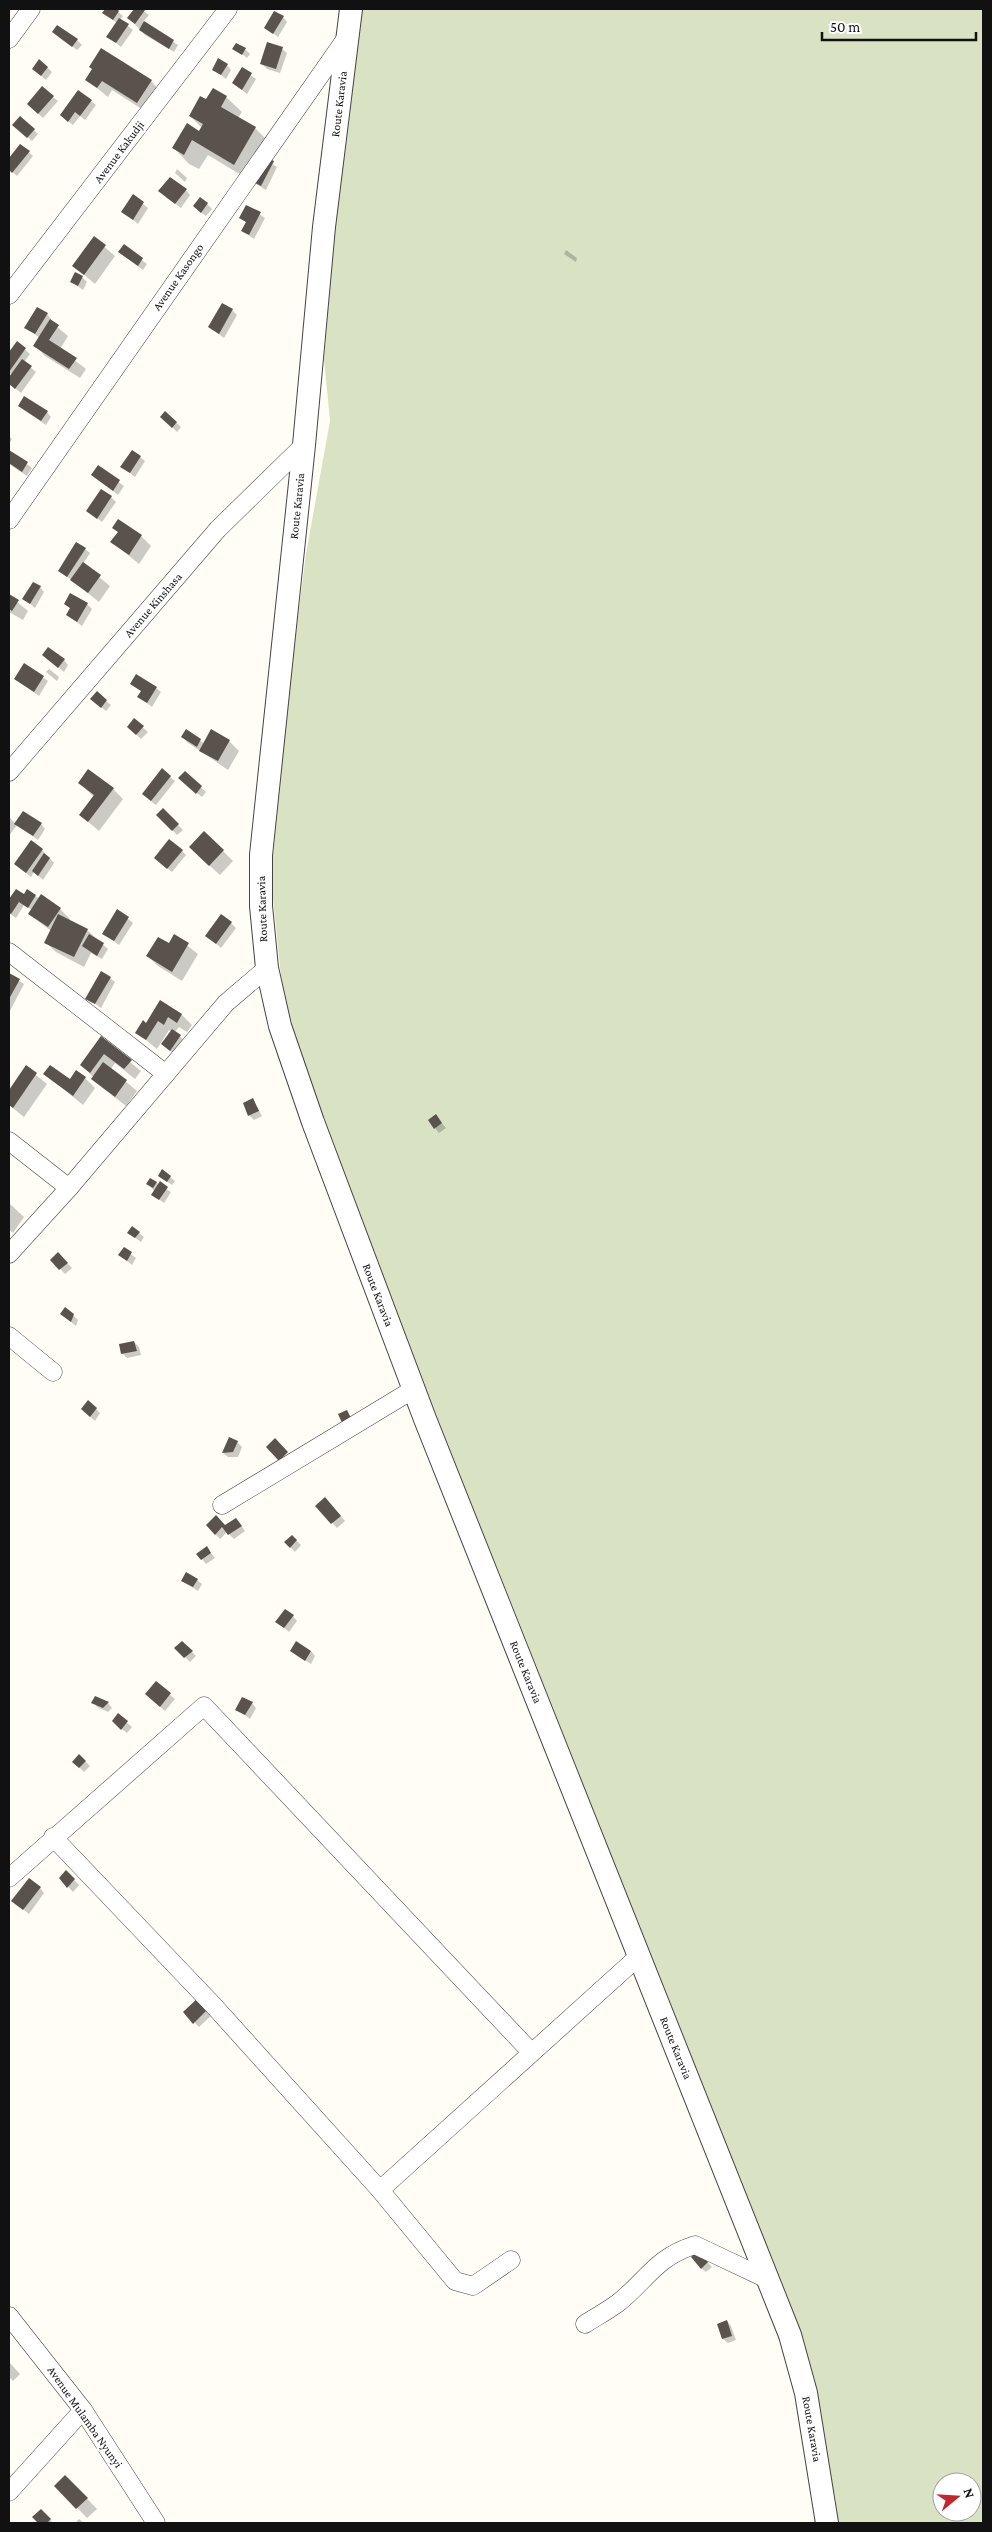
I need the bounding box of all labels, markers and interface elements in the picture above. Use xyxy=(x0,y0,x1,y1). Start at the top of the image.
scale bar xyxy=(822,10,976,42)
text: 50 m xyxy=(830,19,860,35)
street label: Route Karavia xyxy=(328,70,350,138)
street label: Avenue Kakudji xyxy=(91,118,147,186)
street label: Avenue Kasongo xyxy=(150,241,206,313)
street label: Route Karavia xyxy=(287,472,307,540)
street label: Avenue Kinshasa xyxy=(121,569,185,640)
street label: Route Karavia xyxy=(254,875,270,942)
street label: Route Karavia xyxy=(360,1262,397,1329)
street label: Route Karavia xyxy=(507,1639,545,1706)
street label: Route Karavia xyxy=(657,2015,695,2082)
street label: Avenue Mulamba Nyunyi xyxy=(45,2363,125,2471)
street label: Route Karavia xyxy=(799,2395,825,2463)
north arrow xyxy=(932,2472,982,2522)
text: N xyxy=(960,2486,979,2500)

